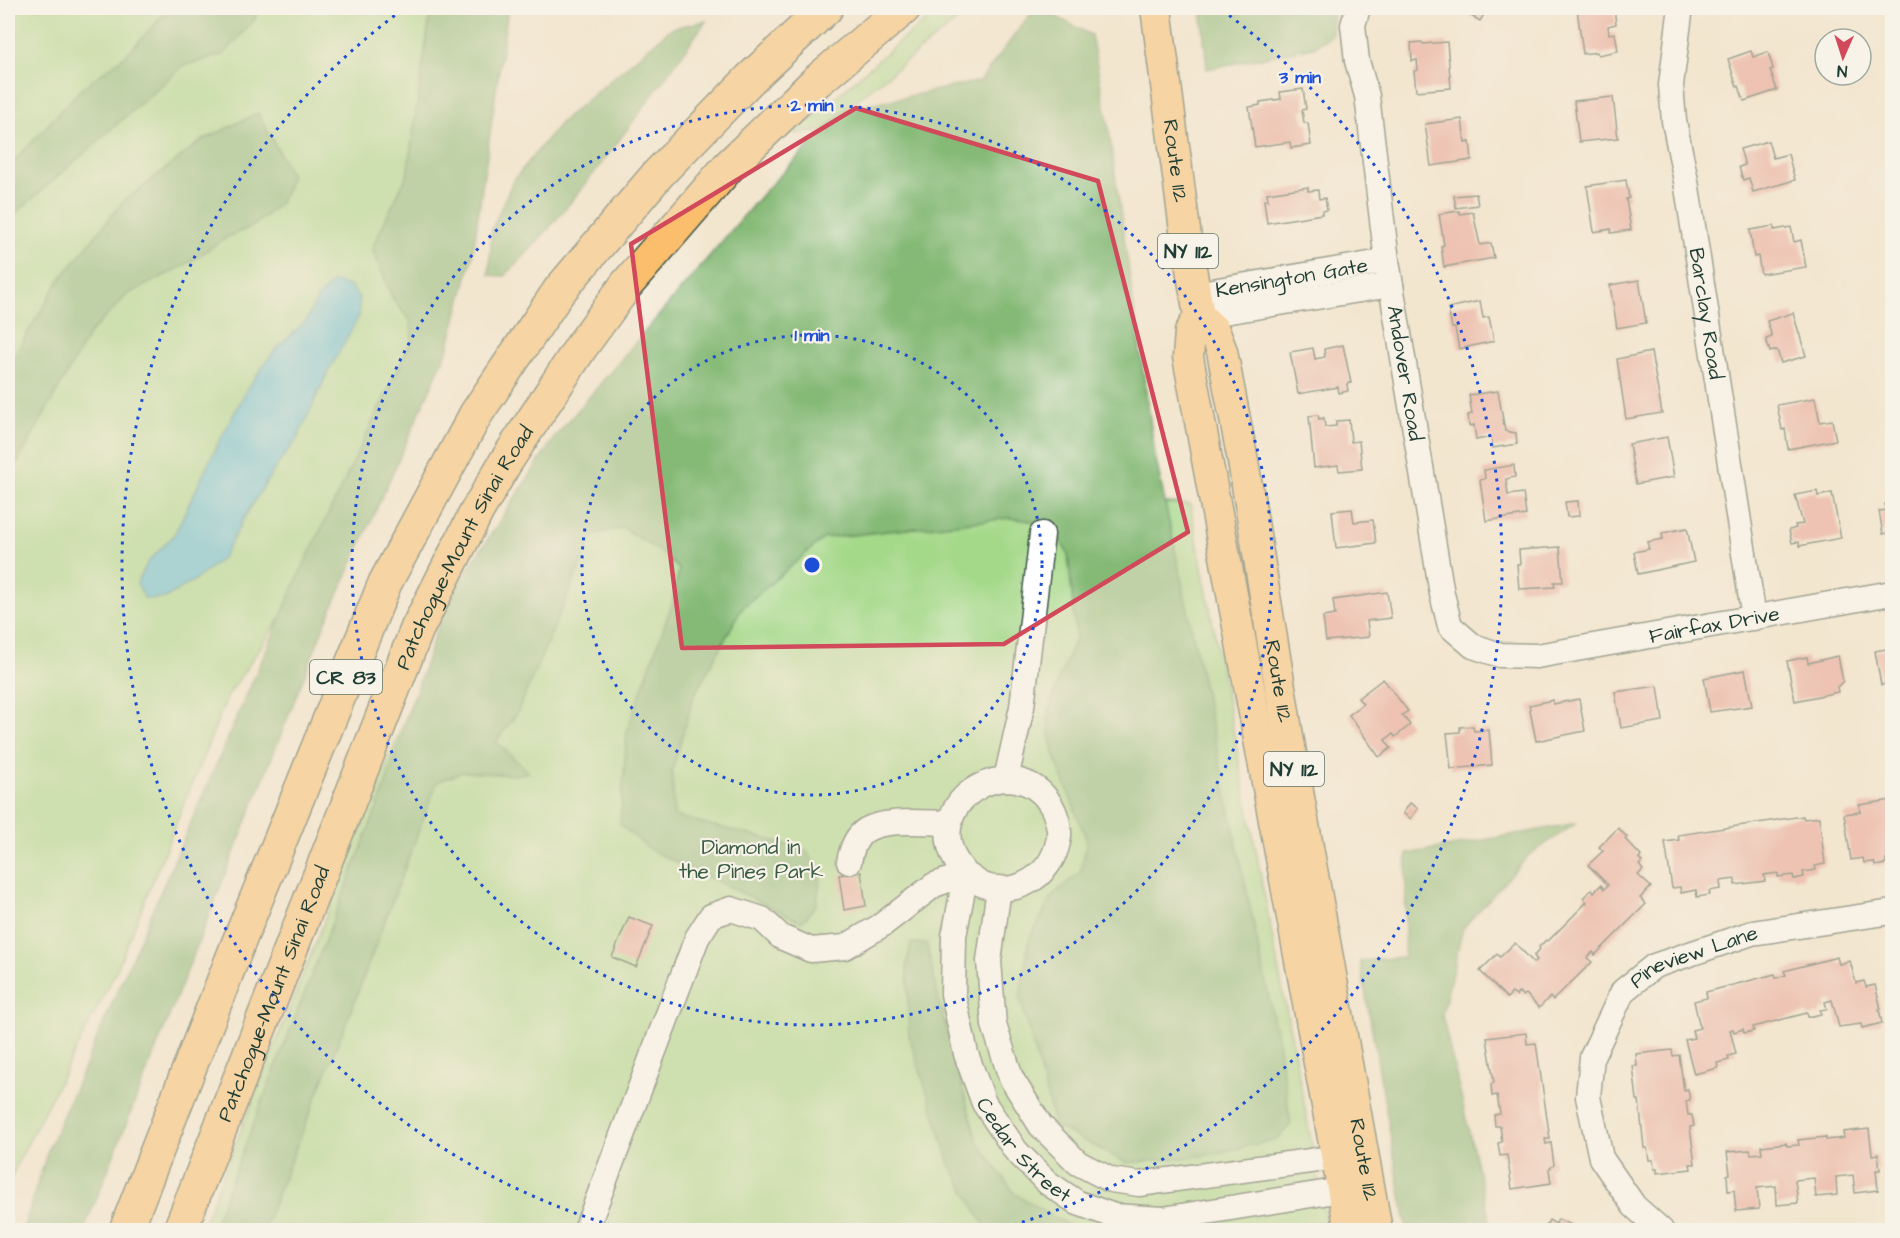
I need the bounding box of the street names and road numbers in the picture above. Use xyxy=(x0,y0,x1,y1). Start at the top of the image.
street label: Route 112 xyxy=(1156,118,1195,204)
road number: NY 112 xyxy=(1158,234,1218,268)
street label: Barclay Road xyxy=(1682,246,1731,382)
street label: Kensington Gate xyxy=(1213,251,1370,305)
street label: Andover Road xyxy=(1380,303,1431,443)
street label: Patchogue-Mount Sinai Road xyxy=(388,420,541,674)
street label: Fairfax Drive xyxy=(1647,599,1782,651)
street label: Route 112 xyxy=(1257,638,1300,725)
road number: CR 83 xyxy=(310,660,382,694)
road number: NY 112 xyxy=(1264,752,1324,786)
street label: Patchogue-Mount Sinai Road xyxy=(210,862,337,1126)
street label: Pineview Lane xyxy=(1623,918,1762,995)
street label: Cedar Street xyxy=(969,1092,1077,1210)
street label: Route 112 xyxy=(1342,1116,1385,1203)

